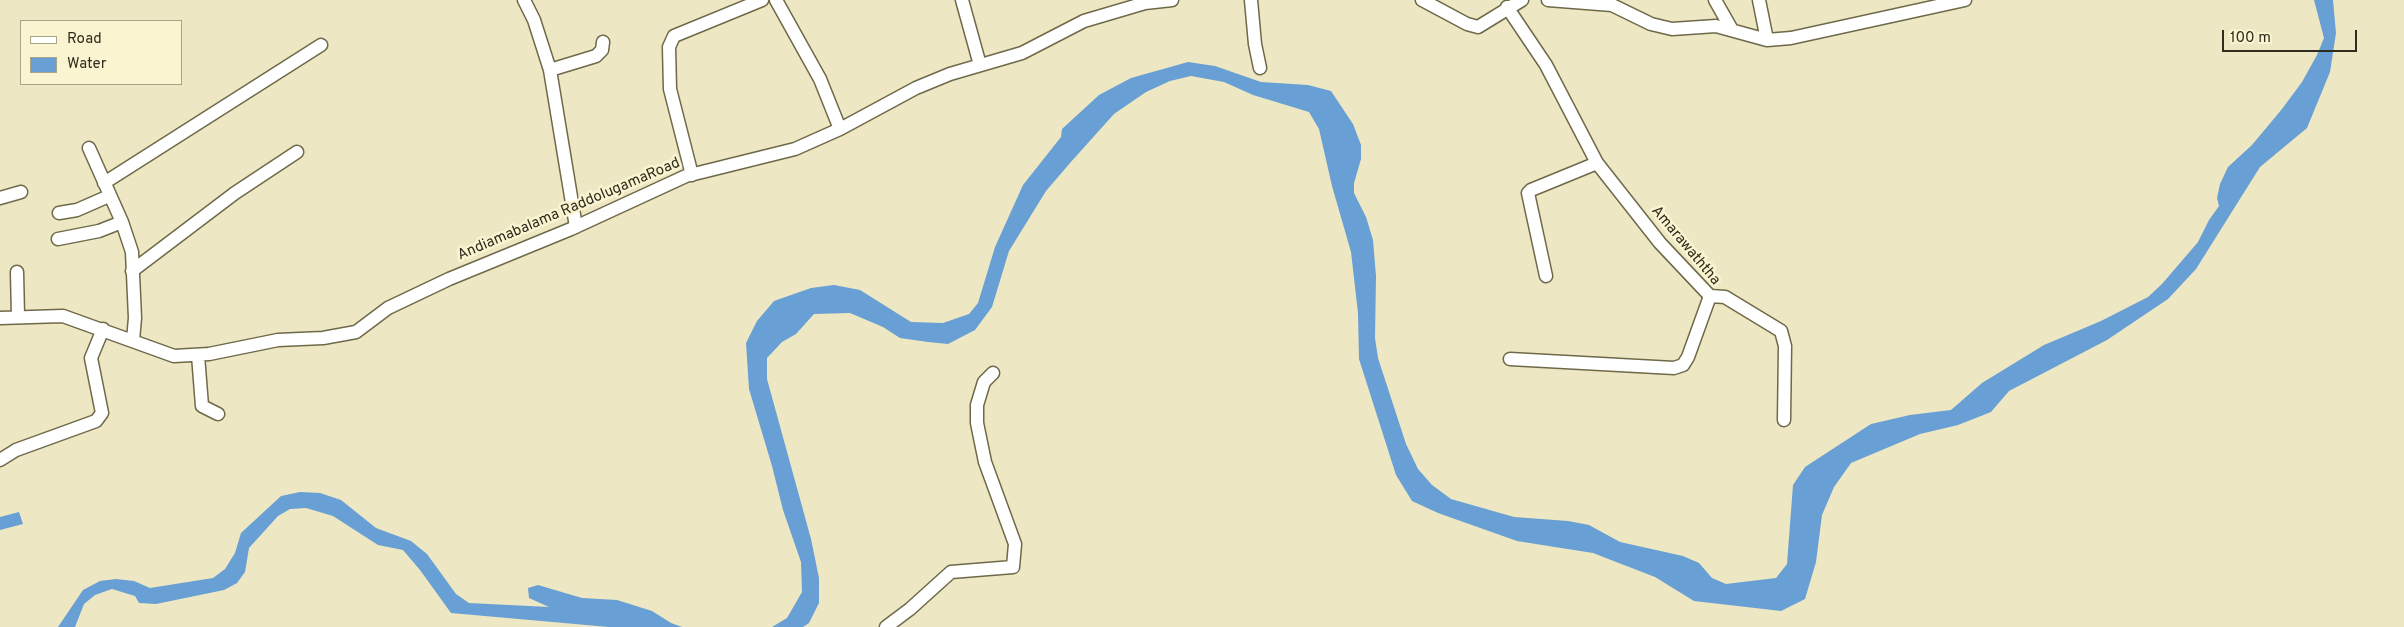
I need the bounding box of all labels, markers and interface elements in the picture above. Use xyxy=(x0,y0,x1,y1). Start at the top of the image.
legend xyxy=(20,20,182,85)
scale bar xyxy=(2224,20,2359,52)
text: 100 m xyxy=(2230,29,2271,48)
text: Road xyxy=(67,30,102,49)
text: Water xyxy=(67,55,106,74)
street label: Andiamabalama RaddolugamaRoad xyxy=(455,155,683,265)
street label: Amarawaththa xyxy=(1647,203,1723,289)

